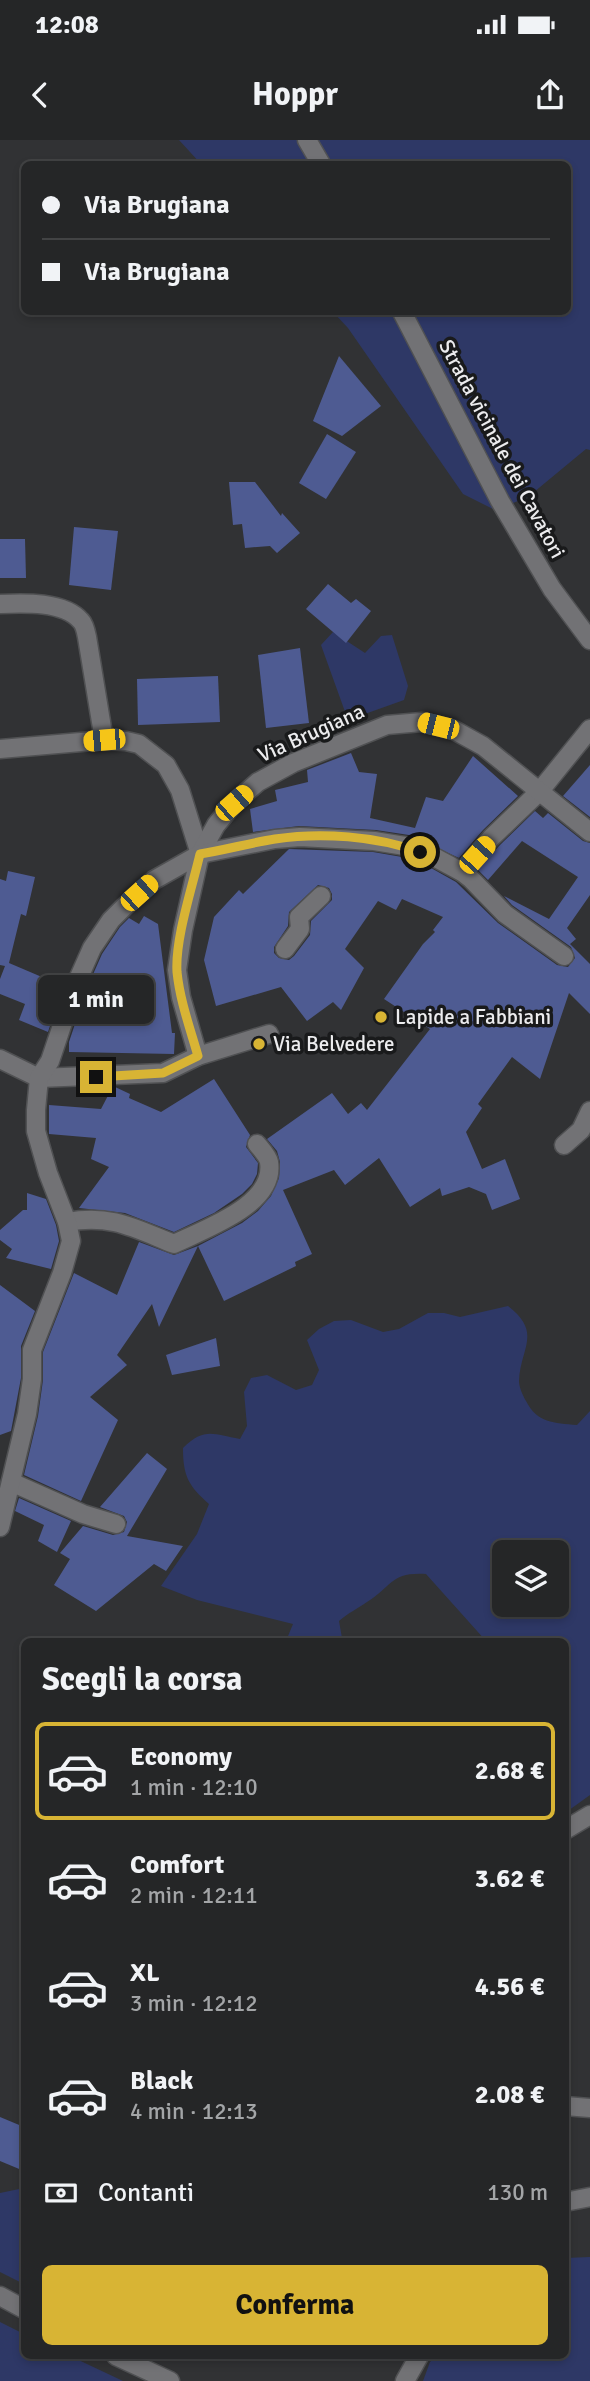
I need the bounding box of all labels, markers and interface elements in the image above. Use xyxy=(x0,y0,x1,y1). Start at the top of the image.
text: 12:08 xyxy=(35,9,99,41)
text: Hoppr xyxy=(252,75,338,114)
icon: back xyxy=(21,76,59,114)
icon: share xyxy=(531,76,569,114)
text: Via Brugiana xyxy=(84,189,230,221)
text: Via Brugiana xyxy=(84,256,230,288)
street label: Strada vicinale dei Cavatori xyxy=(433,335,571,563)
street label: Via Brugiana xyxy=(254,698,368,768)
car xyxy=(416,711,461,741)
car xyxy=(83,728,126,752)
car xyxy=(212,781,257,825)
car xyxy=(456,832,499,878)
route start xyxy=(404,836,436,868)
car xyxy=(117,871,162,915)
callout: 1 min xyxy=(38,976,154,1024)
text: 1 min xyxy=(68,985,124,1014)
place label: Lapide a Fabbiani xyxy=(395,1004,551,1030)
marker: Lapide a Fabbiani xyxy=(373,1009,389,1025)
place label: Via Belvedere xyxy=(273,1031,394,1057)
marker: Via Belvedere xyxy=(251,1036,267,1052)
route end xyxy=(80,1061,112,1093)
map controls xyxy=(492,1540,569,1617)
button: layers xyxy=(492,1540,569,1617)
text: Scegli la corsa xyxy=(42,1660,243,1699)
icon: car xyxy=(46,1740,109,1803)
text: Economy xyxy=(130,1741,232,1773)
text: 2.68 € xyxy=(475,1755,544,1787)
text: 1 min · 12:10 xyxy=(130,1773,258,1802)
icon: car xyxy=(46,1848,109,1911)
text: Comfort xyxy=(130,1849,224,1881)
text: 3.62 € xyxy=(475,1863,544,1895)
text: 2 min · 12:11 xyxy=(130,1881,258,1910)
icon: car xyxy=(46,1956,109,2019)
text: XL xyxy=(130,1957,160,1989)
text: 4.56 € xyxy=(475,1971,544,2003)
text: 3 min · 12:12 xyxy=(130,1989,258,2018)
icon: car xyxy=(46,2064,109,2127)
text: Black xyxy=(130,2065,193,2097)
text: 2.08 € xyxy=(475,2079,544,2111)
text: 4 min · 12:13 xyxy=(130,2097,258,2126)
icon: cash xyxy=(42,2174,80,2212)
text: Contanti xyxy=(98,2177,194,2209)
text: 130 m xyxy=(487,2178,548,2207)
button: Conferma xyxy=(42,2265,548,2345)

